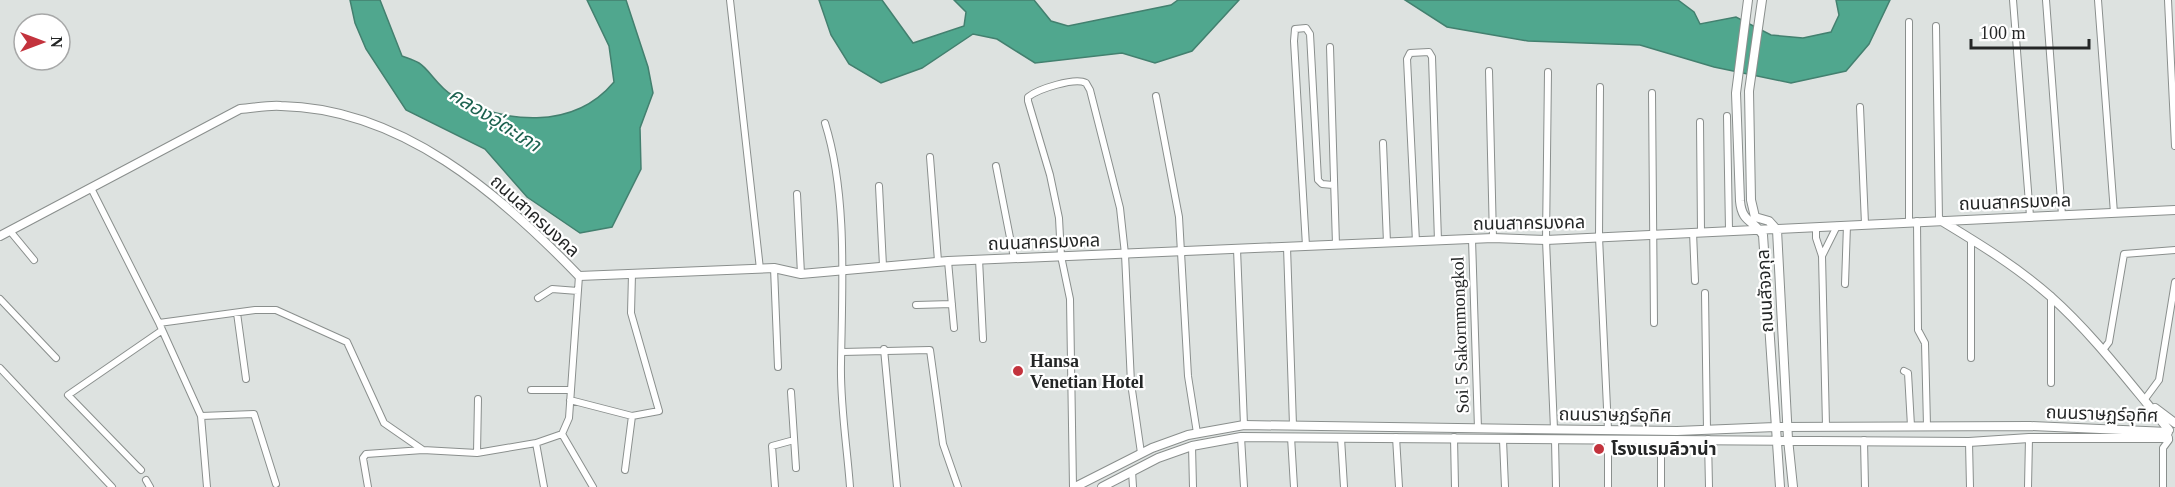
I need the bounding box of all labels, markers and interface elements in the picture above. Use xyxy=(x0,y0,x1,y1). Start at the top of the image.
north arrow xyxy=(12,12,72,72)
scale bar xyxy=(1971,12,2090,50)
text: 100 m xyxy=(1980,23,2026,43)
text: N xyxy=(48,36,65,48)
water label: คลองอุ่ตะเภา xyxy=(444,82,545,158)
street label: ถนนสาครมงคล xyxy=(487,171,583,261)
street label: ถนนสาครมงคล xyxy=(1958,190,2072,214)
street label: ถนนสาครมงคล xyxy=(1473,212,1585,234)
street label: ถนนสาครมงคล xyxy=(987,230,1101,254)
street label: ถนนสัจจกุล xyxy=(1753,249,1778,333)
street label: Soi 5 Sakornmongkol xyxy=(1447,256,1473,414)
place label: Hansa Venetian Hotel xyxy=(1030,351,1144,392)
marker: Hansa Venetian Hotel xyxy=(1011,364,1025,378)
street label: ถนนราษฏร์อุทิศ xyxy=(2045,402,2159,427)
street label: ถนนราษฏร์อุทิศ xyxy=(1558,404,1672,427)
place label: โรงแรมลีวาน่า xyxy=(1611,439,1717,459)
marker: โรงแรมลีวาน่า xyxy=(1592,442,1606,456)

